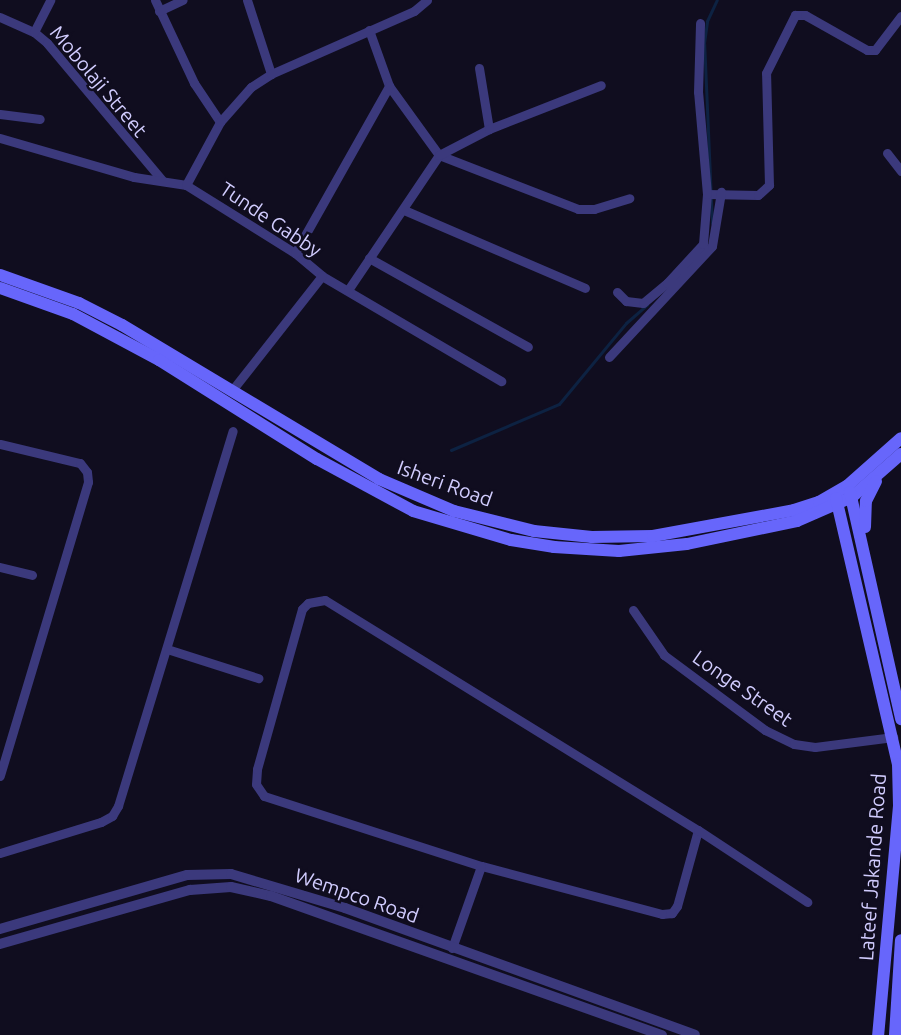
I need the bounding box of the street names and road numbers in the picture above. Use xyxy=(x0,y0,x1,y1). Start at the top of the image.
street label: Mobolaji Street xyxy=(45,20,153,142)
street label: Tunde Gabby xyxy=(216,176,326,262)
street label: Isheri Road xyxy=(394,455,496,511)
street label: Longe Street xyxy=(688,645,798,731)
street label: Lateef Jakande Road xyxy=(853,772,891,962)
street label: Wempco Road xyxy=(292,863,422,927)

